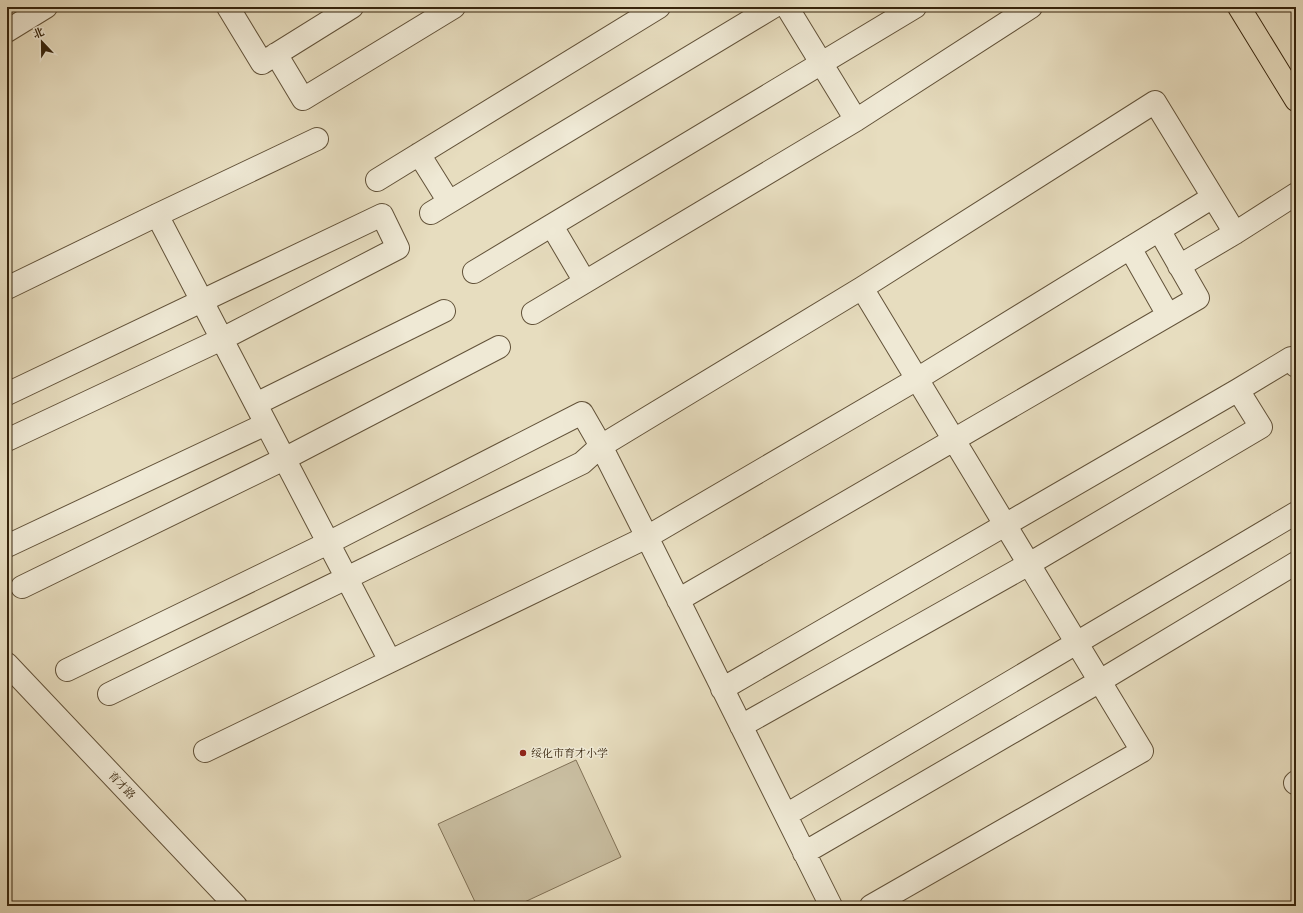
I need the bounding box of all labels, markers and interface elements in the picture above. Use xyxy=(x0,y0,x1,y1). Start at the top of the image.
north arrow xyxy=(22,22,62,62)
text: 北 xyxy=(31,25,47,43)
place label: 绥化市育才小学 xyxy=(531,747,608,762)
marker: 绥化市育才小学 xyxy=(518,748,528,758)
street label: 育才路 xyxy=(104,769,138,803)

